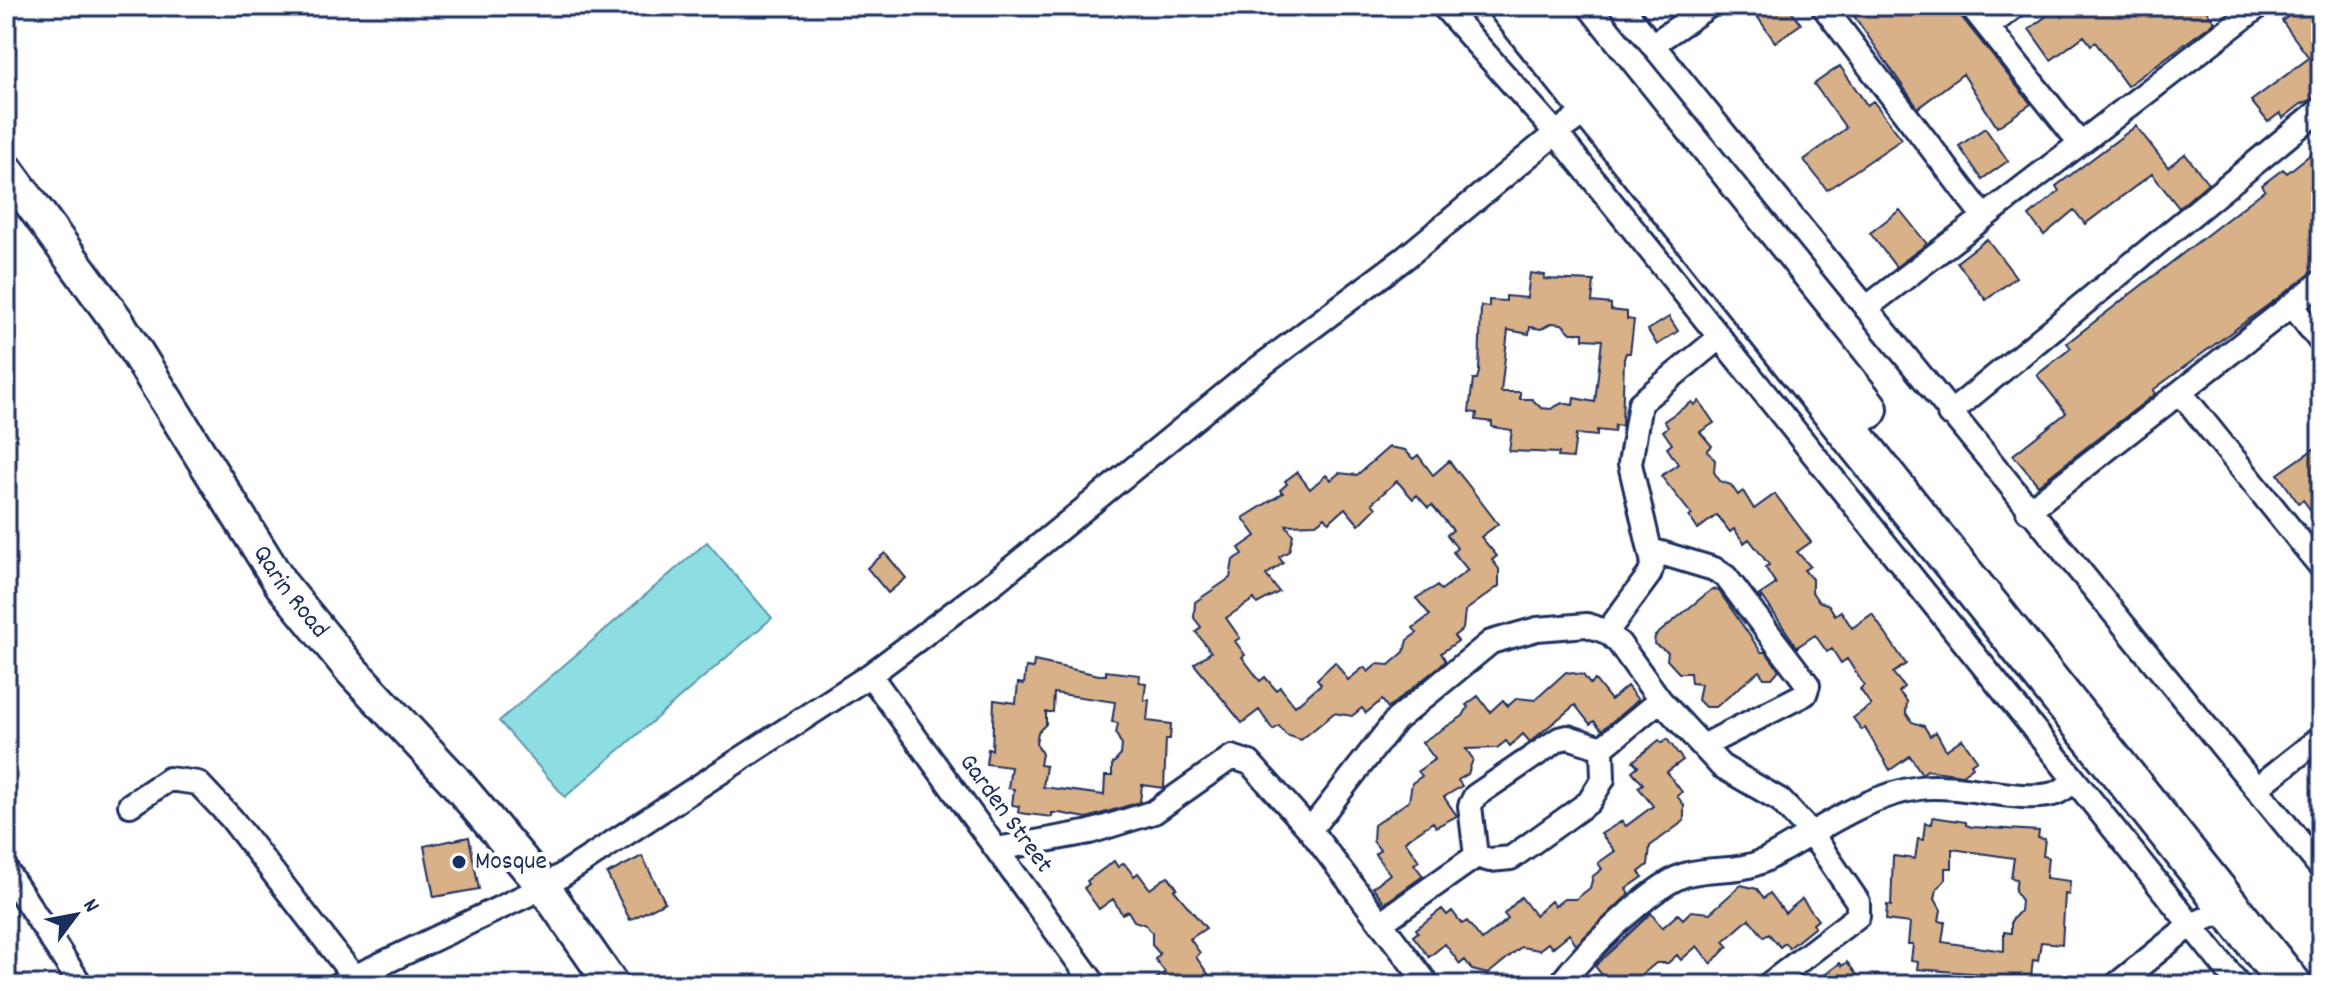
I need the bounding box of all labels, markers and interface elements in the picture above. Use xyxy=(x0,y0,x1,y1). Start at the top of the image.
street label: Qarin Road xyxy=(243,538,337,647)
street label: Garden Street xyxy=(949,747,1061,882)
place label: Mosque xyxy=(475,844,547,881)
marker: Mosque xyxy=(450,853,468,871)
north arrow xyxy=(36,875,116,955)
text: N xyxy=(74,893,106,919)

